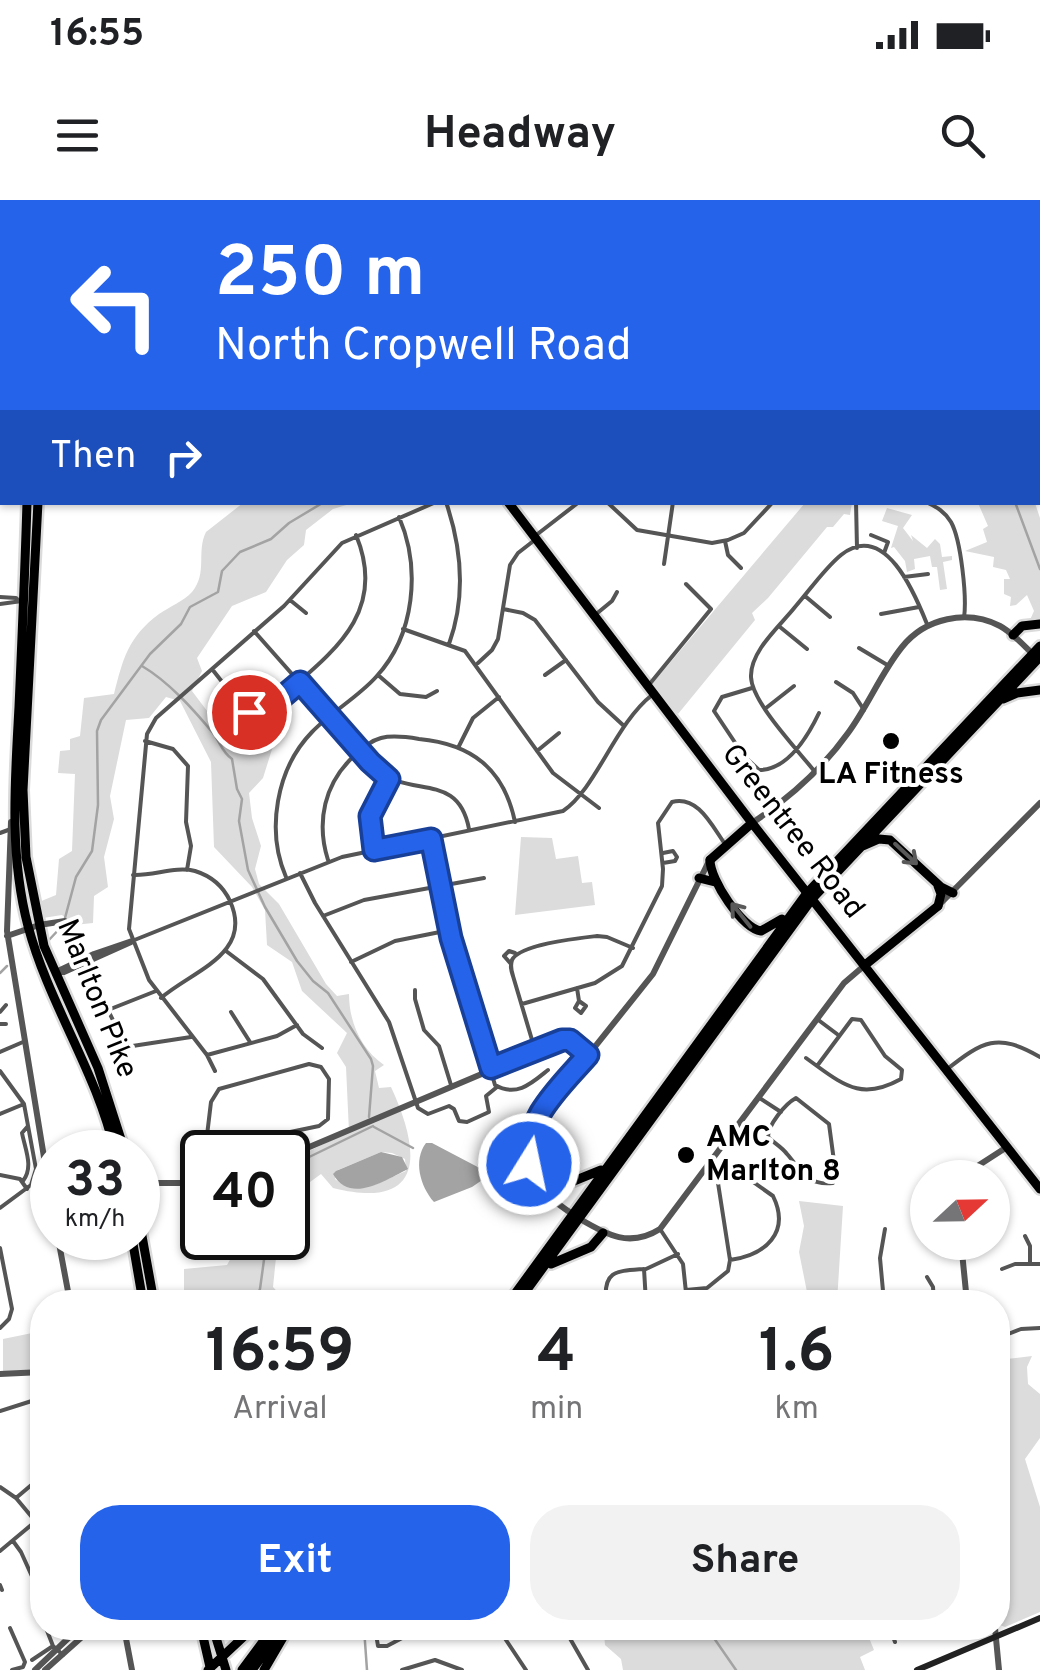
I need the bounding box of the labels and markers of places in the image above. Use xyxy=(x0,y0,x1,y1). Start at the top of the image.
pin xyxy=(207,670,292,755)
marker: LA Fitness xyxy=(880,730,902,752)
place label: LA Fitness xyxy=(818,757,964,794)
place label: AMC Marlton 8 xyxy=(706,1120,841,1191)
marker: AMC Marlton 8 xyxy=(675,1144,697,1166)

